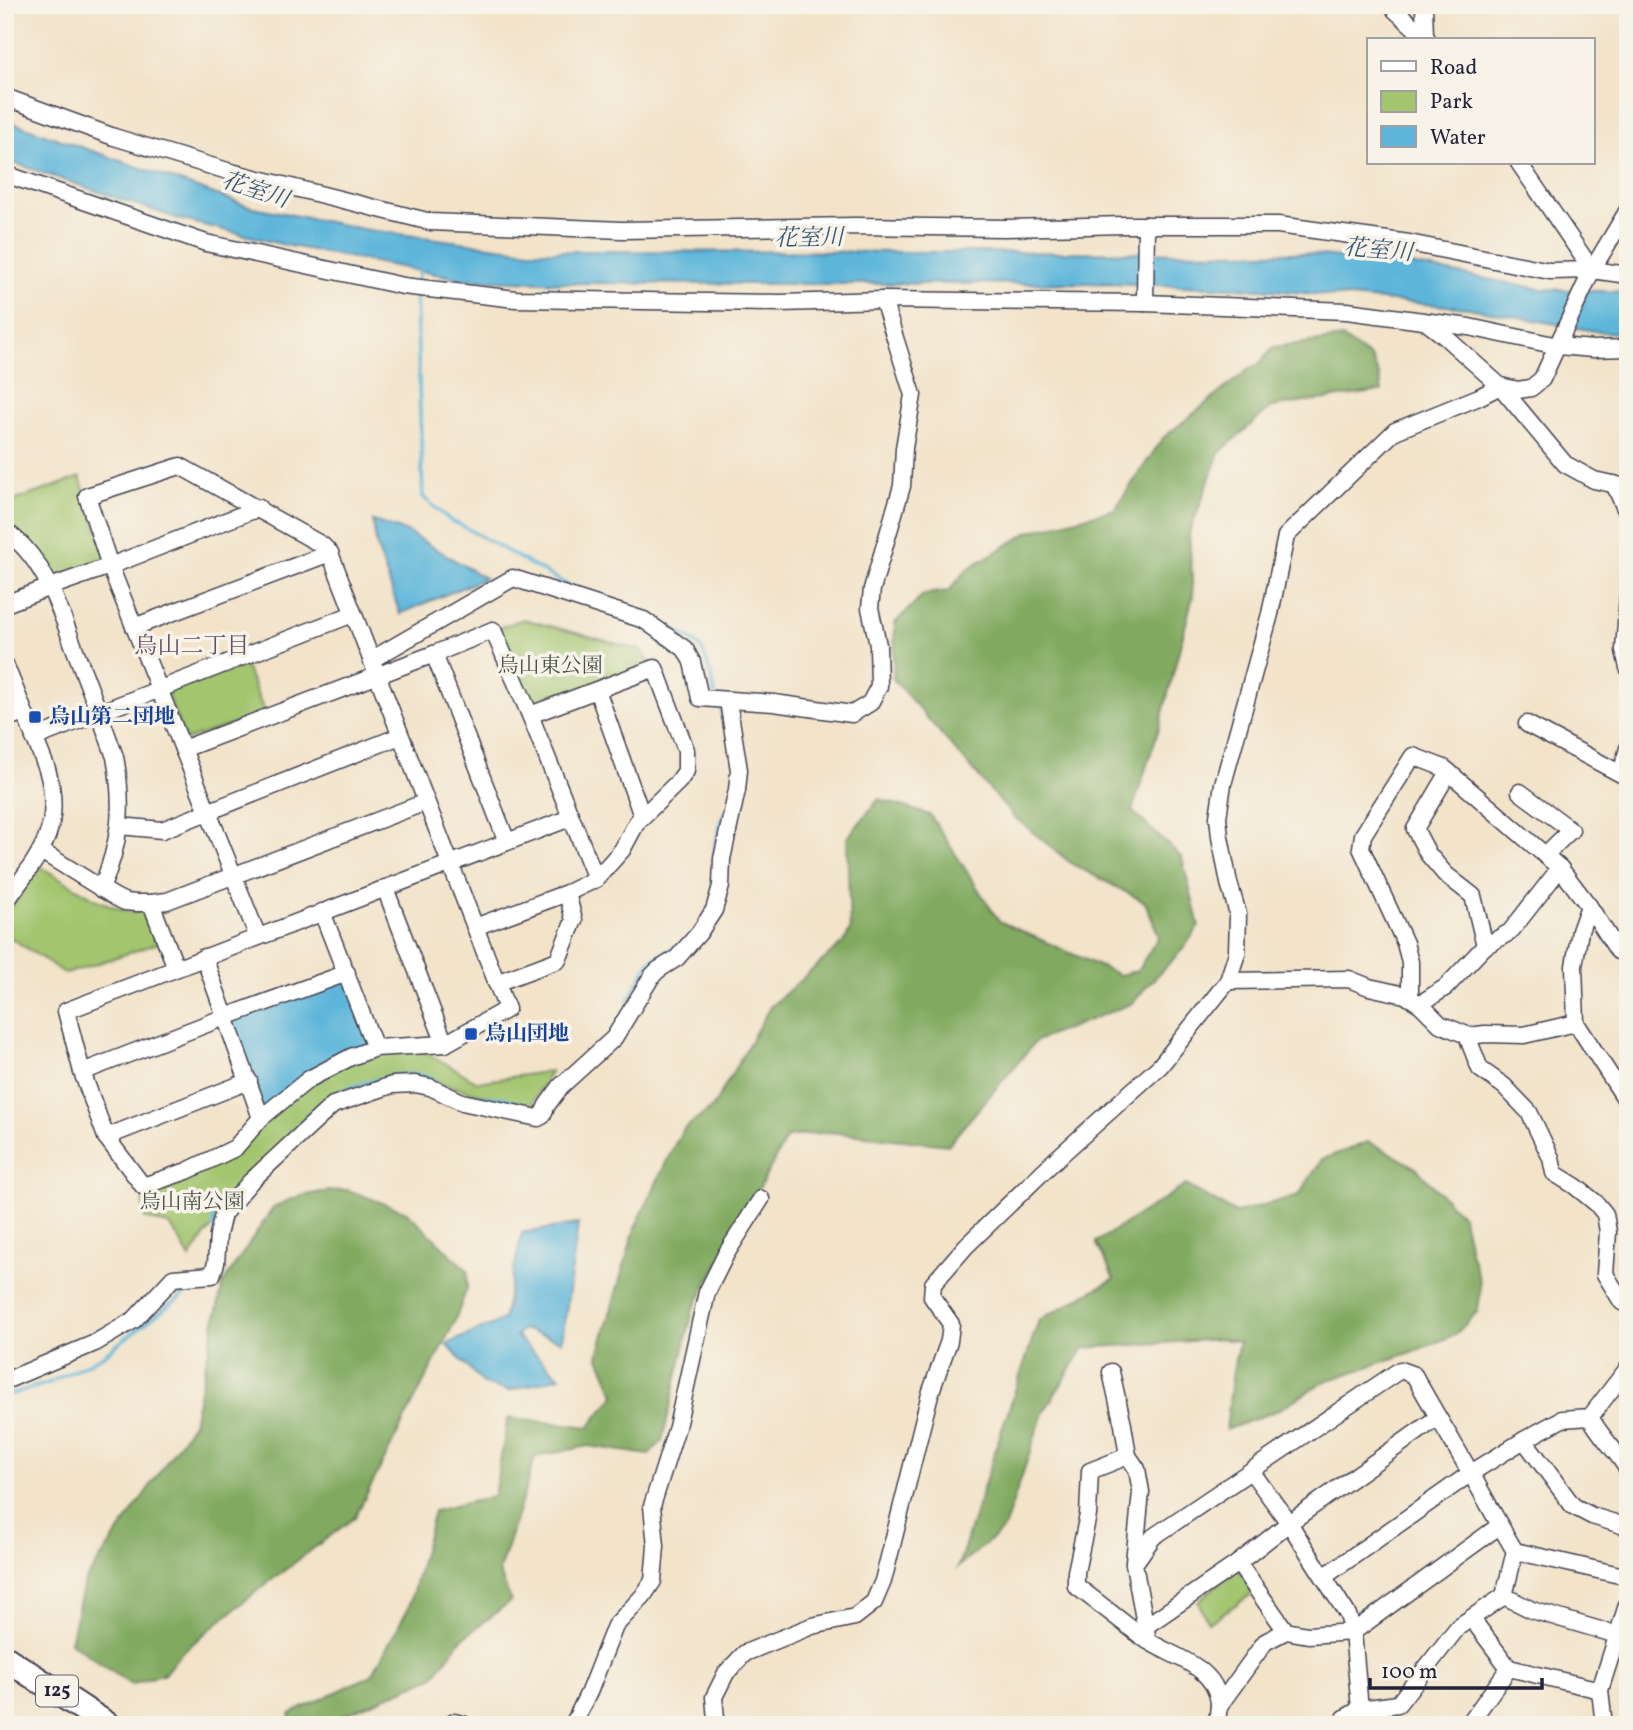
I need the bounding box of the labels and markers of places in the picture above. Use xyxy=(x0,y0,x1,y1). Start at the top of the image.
place label: 烏山第二団地 xyxy=(49,703,175,732)
marker: 烏山第二団地 xyxy=(27,709,43,725)
place label: 烏山団地 xyxy=(485,1020,569,1049)
marker: 烏山団地 xyxy=(463,1026,479,1042)

